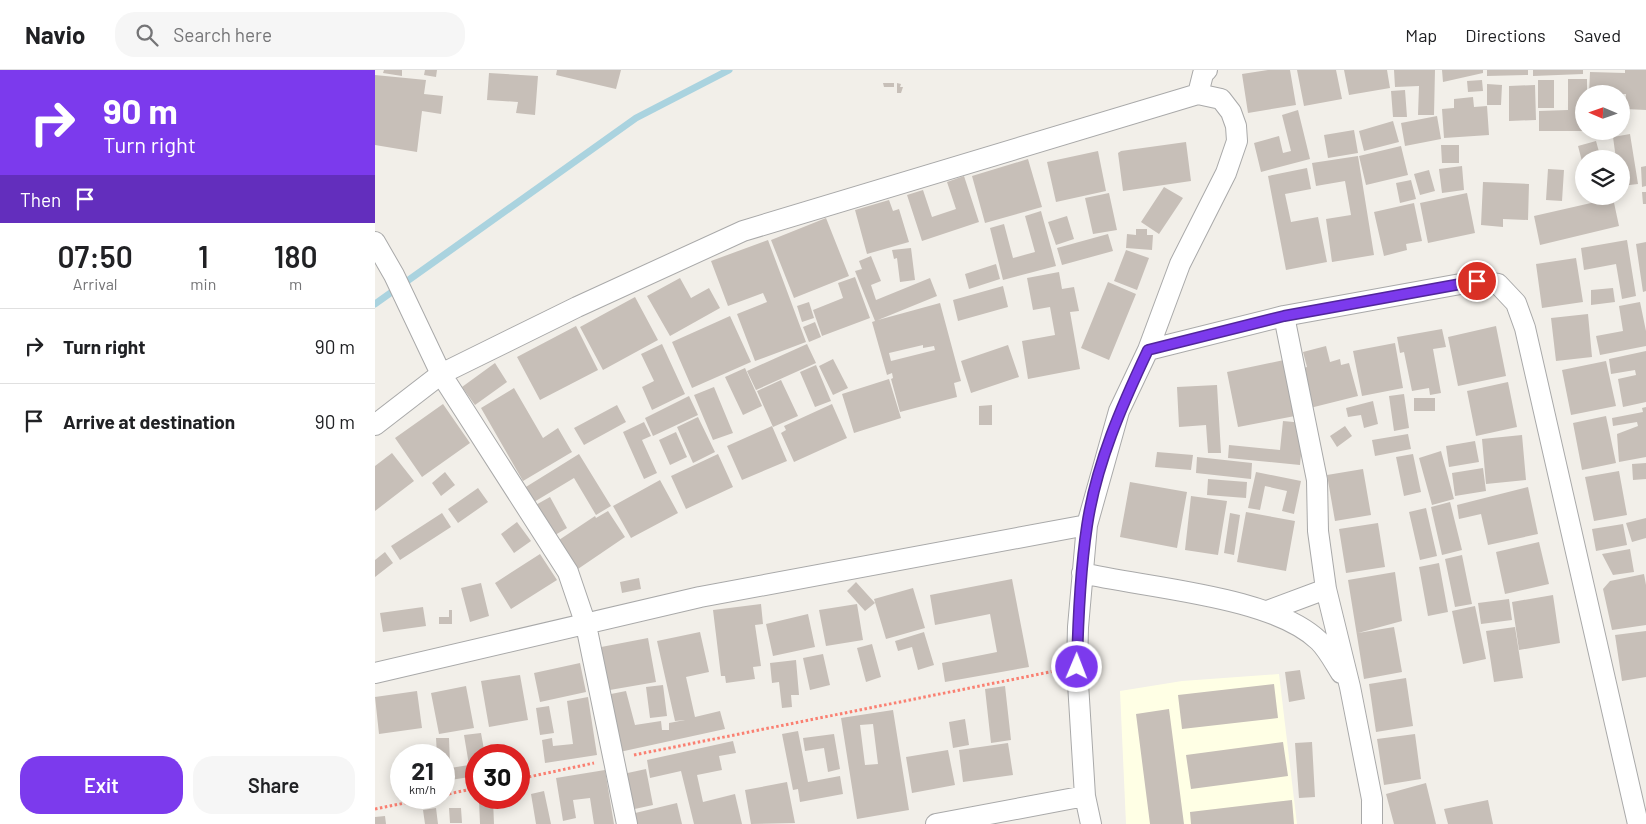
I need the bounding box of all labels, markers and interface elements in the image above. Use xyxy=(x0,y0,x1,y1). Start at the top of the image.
search box xyxy=(115,12,465,57)
text: Navio xyxy=(25,20,85,49)
icon: search xyxy=(133,21,161,49)
text: Search here xyxy=(173,23,272,46)
text: Map xyxy=(1405,24,1437,46)
text: Directions xyxy=(1465,24,1546,46)
text: Saved xyxy=(1574,24,1621,46)
north arrow xyxy=(1575,85,1630,140)
map controls xyxy=(1575,85,1630,205)
text: 90 m xyxy=(103,89,178,131)
icon: right xyxy=(20,90,85,155)
text: Turn right xyxy=(103,131,196,157)
button: layers xyxy=(1575,150,1630,205)
icon: arrive xyxy=(71,185,99,213)
text: Then xyxy=(20,188,61,211)
text: 07:50 xyxy=(58,238,133,274)
text: 1 xyxy=(198,238,209,274)
text: 180 xyxy=(274,238,317,274)
pin xyxy=(1456,260,1498,302)
icon: arrive xyxy=(1463,267,1491,295)
text: Arrival xyxy=(73,274,118,293)
text: min xyxy=(190,274,216,293)
text: m xyxy=(289,274,302,293)
icon: right xyxy=(20,332,48,360)
text: Turn right xyxy=(63,335,145,358)
text: 90 m xyxy=(315,335,355,358)
icon: arrive xyxy=(20,407,48,435)
text: Arrive at destination xyxy=(63,410,235,433)
text: 90 m xyxy=(315,410,355,433)
position arrow xyxy=(1050,640,1102,692)
speed limit sign: 30 xyxy=(465,744,530,809)
text: 21 xyxy=(411,755,434,785)
button: Exit xyxy=(20,756,183,814)
button: Share xyxy=(193,756,355,814)
text: km/h xyxy=(409,782,436,796)

